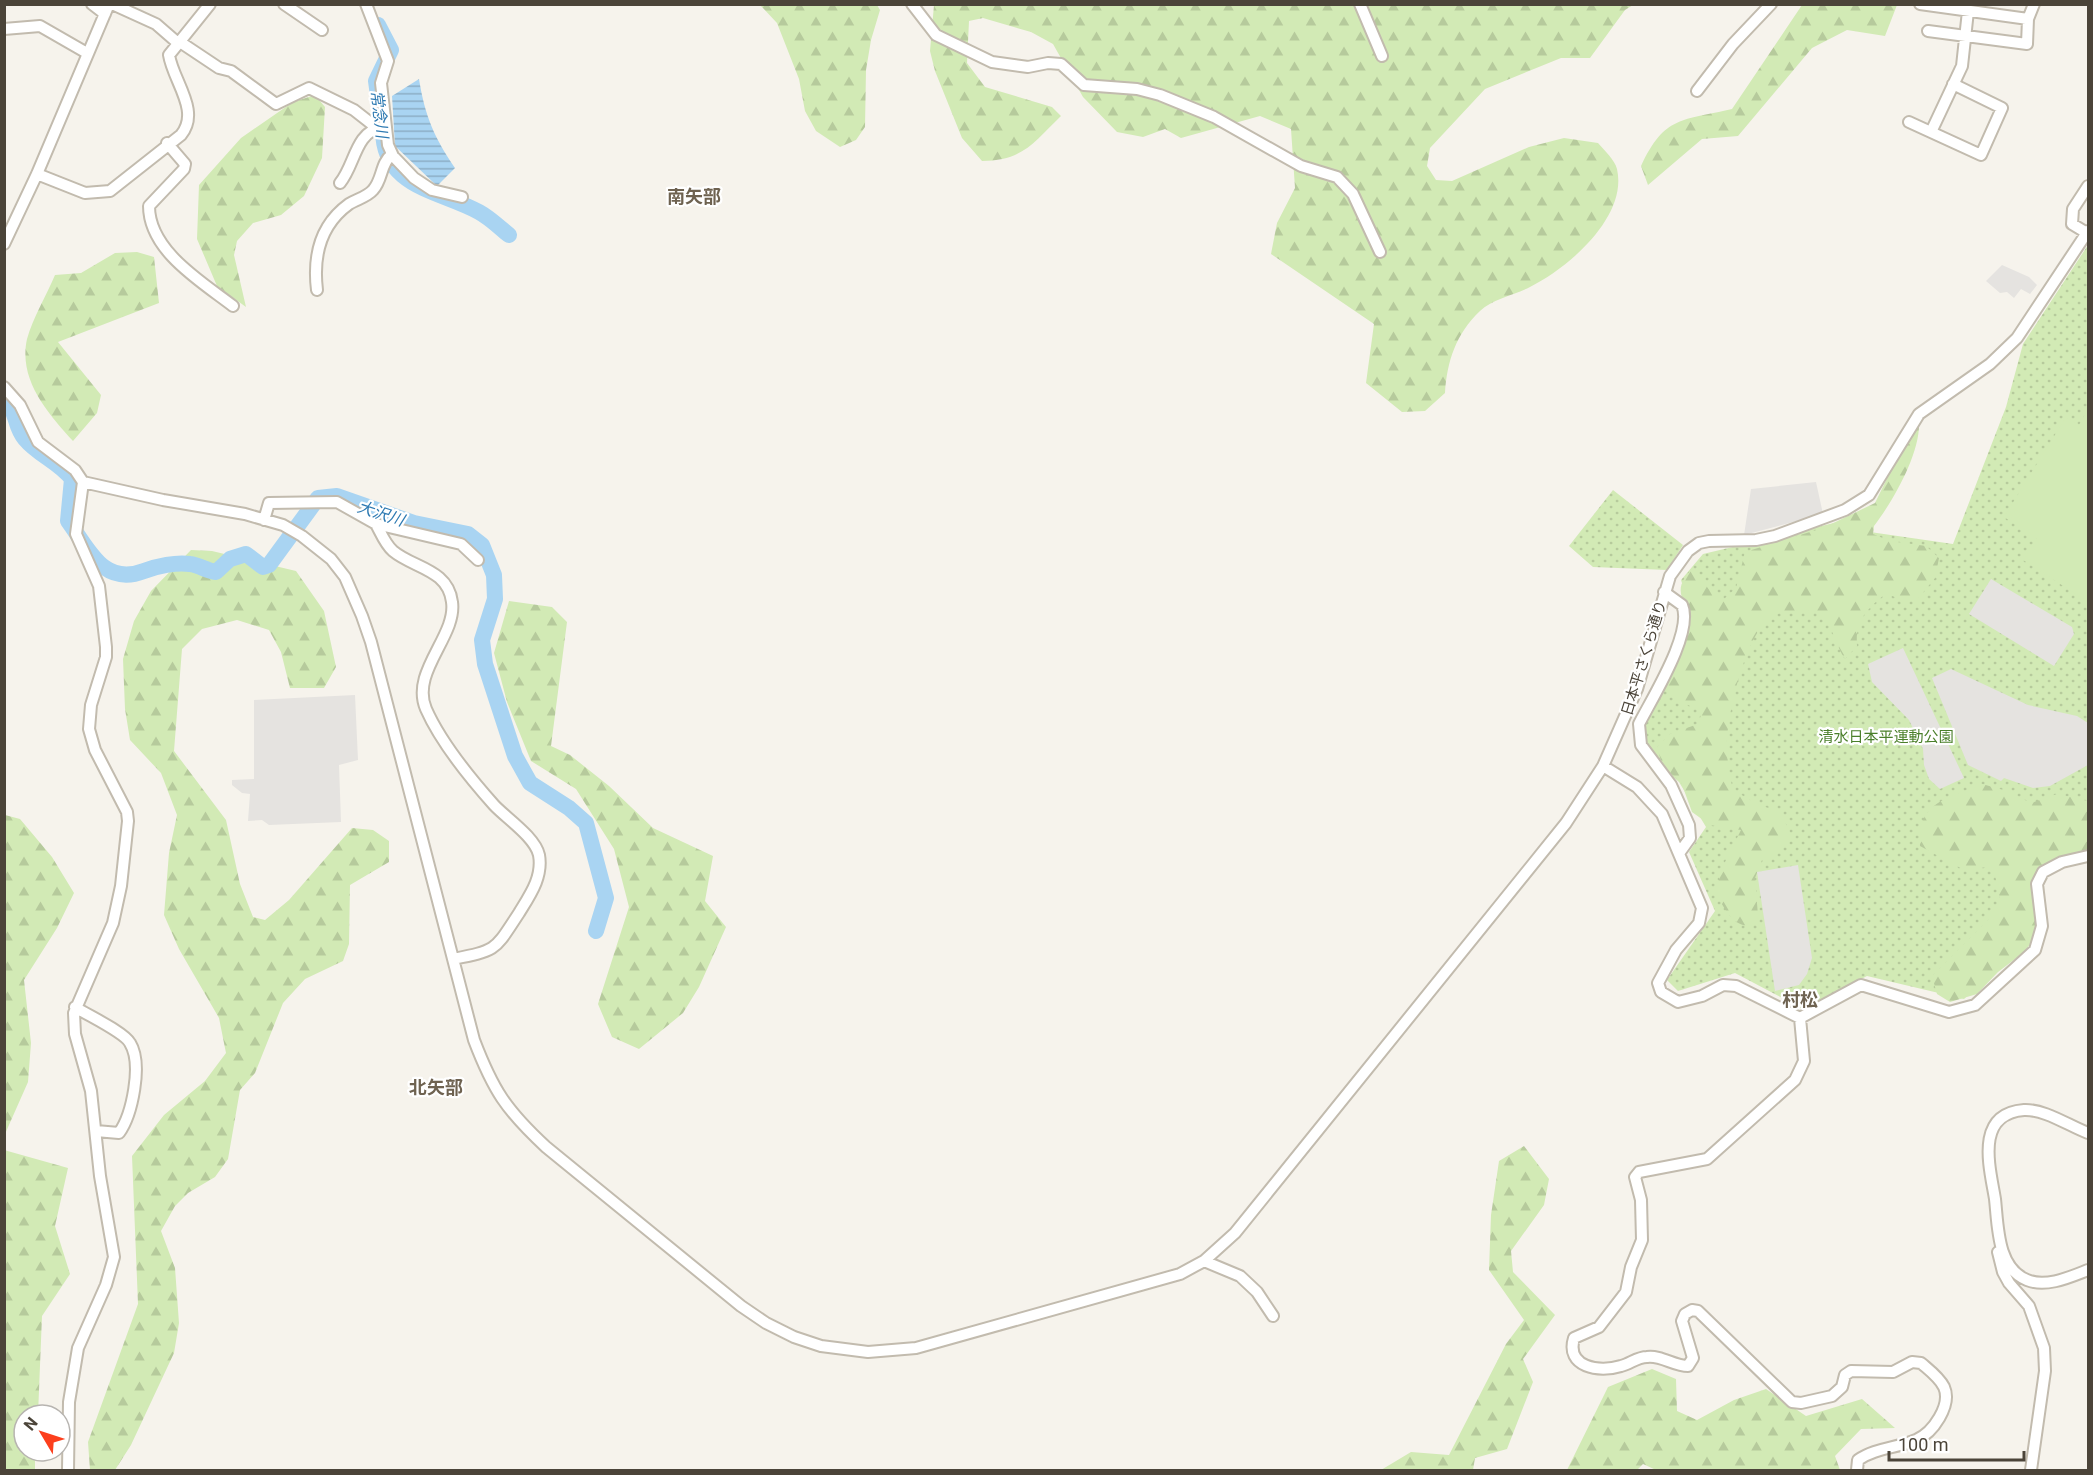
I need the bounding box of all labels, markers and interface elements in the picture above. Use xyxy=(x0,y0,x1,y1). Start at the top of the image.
water label: 常念川 xyxy=(367,89,392,141)
district label: 南矢部 xyxy=(667,186,721,207)
water label: 大沢川 xyxy=(355,497,409,531)
street label: 日本平さくら通り xyxy=(1618,598,1670,718)
park label: 清水日本平運動公園 xyxy=(1818,728,1954,746)
district label: 村松 xyxy=(1782,989,1818,1010)
district label: 北矢部 xyxy=(409,1077,463,1098)
north arrow xyxy=(12,1403,72,1463)
text: N xyxy=(20,1414,42,1434)
scale bar xyxy=(1889,1424,2024,1462)
text: 100 m xyxy=(1898,1434,1949,1455)

